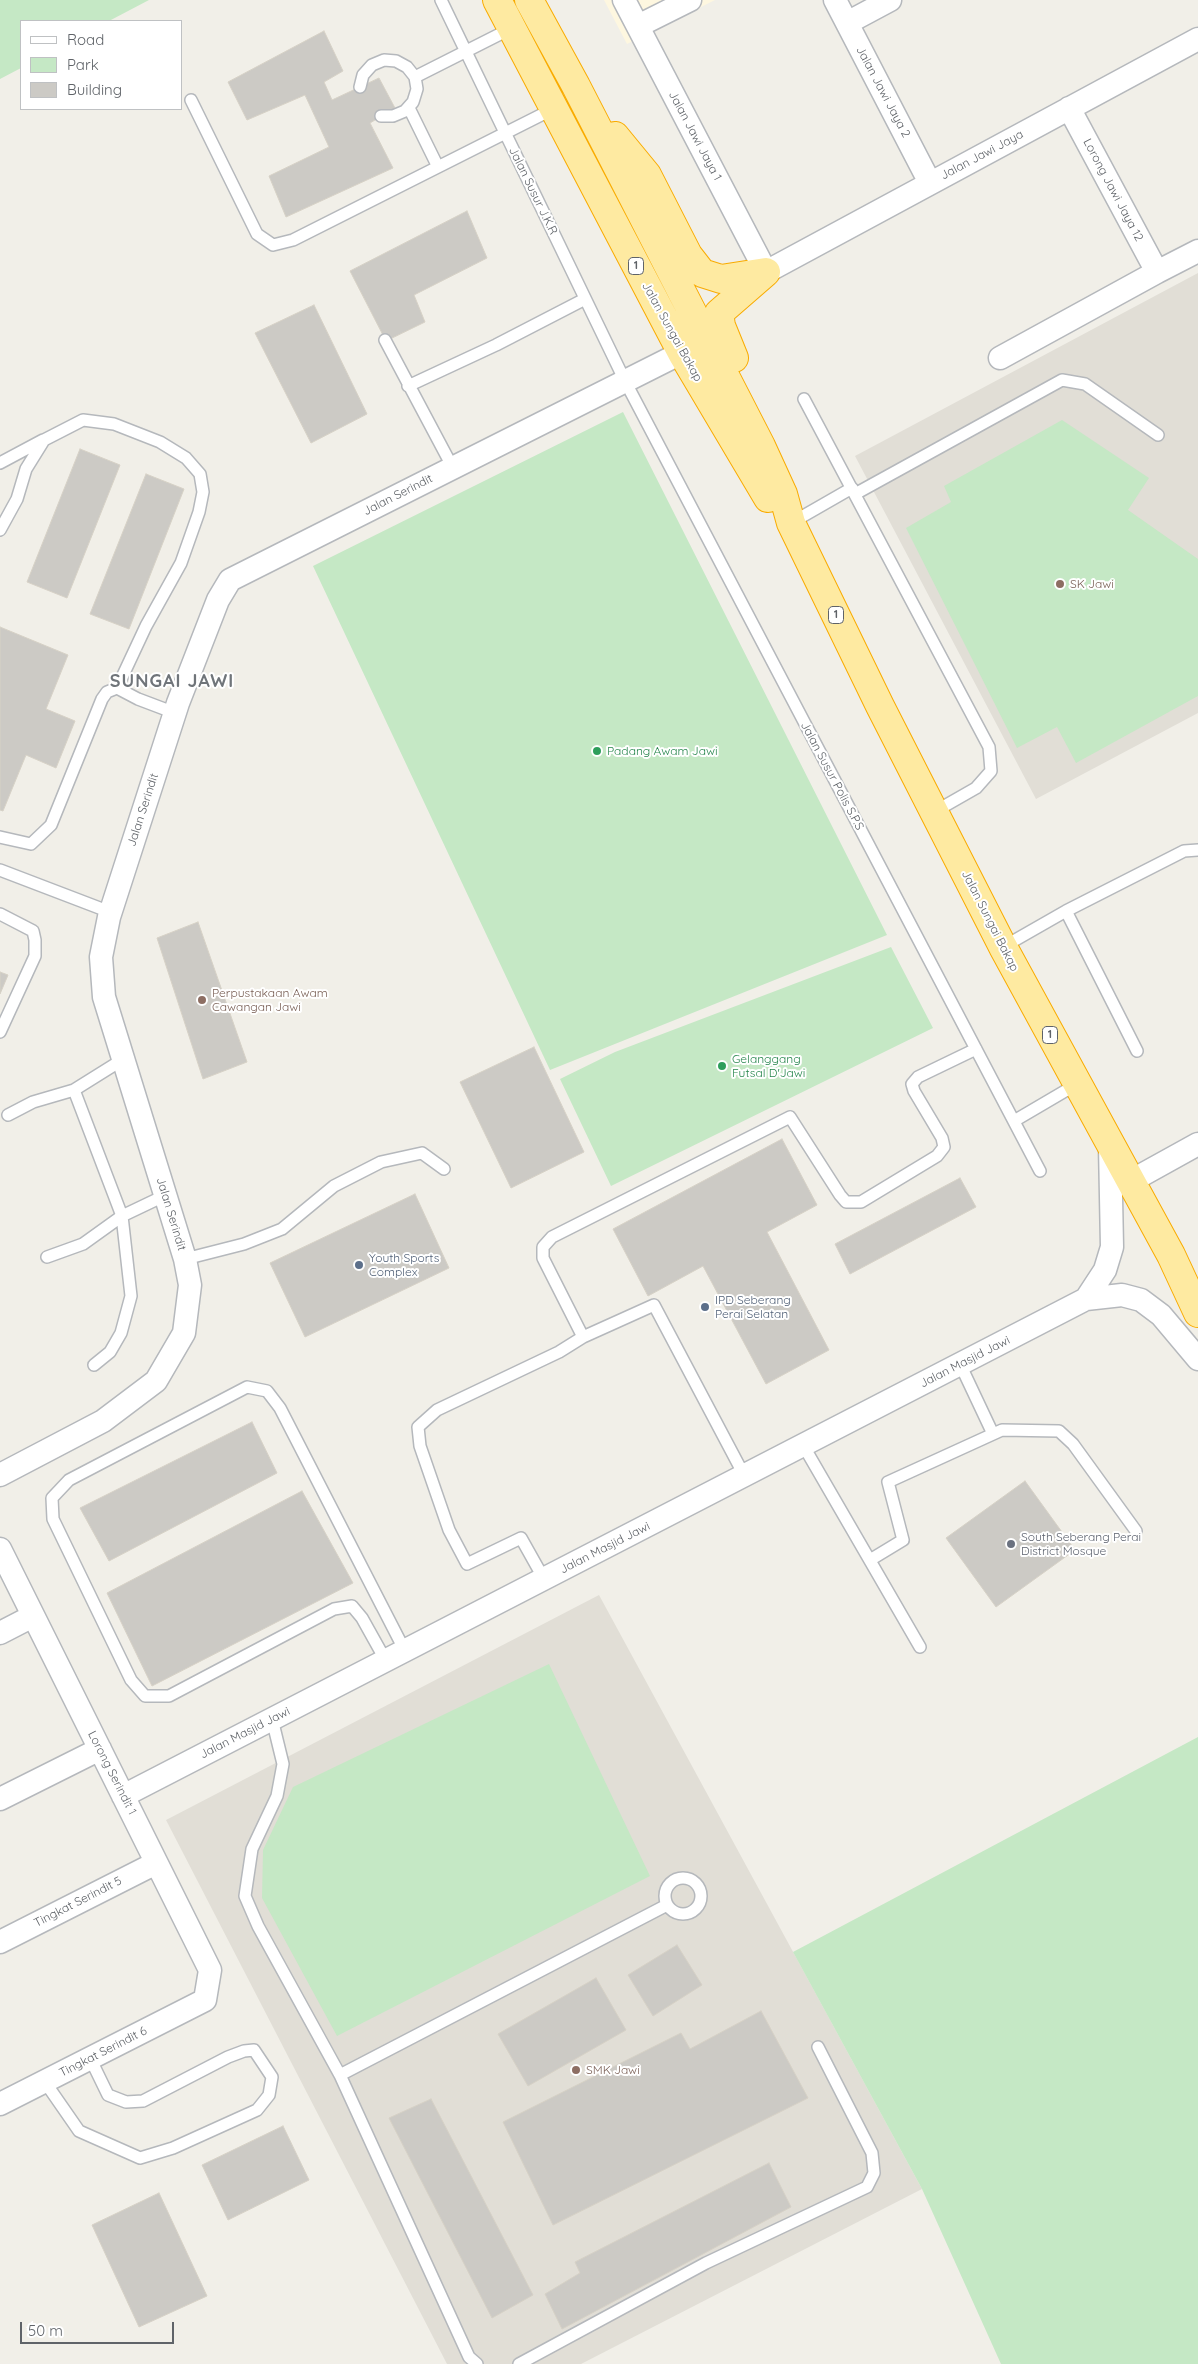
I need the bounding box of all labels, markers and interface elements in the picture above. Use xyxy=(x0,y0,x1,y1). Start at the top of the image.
legend xyxy=(20,20,182,110)
text: Road xyxy=(67,30,104,49)
street label: Jalan Jawi Jaya 2 xyxy=(853,44,913,140)
text: Park xyxy=(67,55,99,74)
text: Building xyxy=(67,80,122,99)
street label: Jalan Jawi Jaya 1 xyxy=(665,89,725,183)
street label: Jalan Jawi Jaya xyxy=(938,127,1026,183)
street label: Lorong Jawi Jaya 12 xyxy=(1080,136,1146,244)
street label: Jalan Susur J.K.R xyxy=(506,145,560,237)
road number: 1 xyxy=(628,258,644,274)
street label: Jalan Sungai Bakap xyxy=(639,280,705,384)
street label: Jalan Serindit xyxy=(361,471,435,519)
place label: SK Jawi xyxy=(1070,577,1114,591)
marker: SK Jawi xyxy=(1054,578,1066,590)
road number: 1 xyxy=(828,606,844,624)
district label: SUNGAI JAWI xyxy=(108,671,236,693)
street label: Jalan Susur Polis S.P.S xyxy=(797,719,867,833)
place label: Padang Awam Jawi xyxy=(607,744,717,758)
marker: Padang Awam Jawi xyxy=(591,745,603,757)
street label: Jalan Serindit xyxy=(124,772,162,848)
street label: Jalan Sungai Bakap xyxy=(958,868,1022,974)
place label: Perpustakaan Awam Cawangan Jawi xyxy=(212,986,328,1014)
marker: Perpustakaan Awam Cawangan Jawi xyxy=(196,994,208,1006)
road number: 1 xyxy=(1042,1026,1058,1044)
place label: Gelanggang Futsal D'Jawi xyxy=(732,1052,805,1080)
marker: Gelanggang Futsal D'Jawi xyxy=(716,1060,728,1072)
street label: Jalan Serindit xyxy=(153,1176,189,1252)
place label: Youth Sports Complex xyxy=(369,1251,439,1279)
marker: Youth Sports Complex xyxy=(353,1259,365,1271)
place label: IPD Seberang Perai Selatan xyxy=(715,1293,791,1321)
marker: IPD Seberang Perai Selatan xyxy=(699,1301,711,1313)
street label: Jalan Masjid Jawi xyxy=(918,1333,1012,1391)
street label: Jalan Masjid Jawi xyxy=(558,1519,652,1577)
place label: South Seberang Perai District Mosque xyxy=(1021,1530,1141,1558)
marker: South Seberang Perai District Mosque xyxy=(1005,1538,1017,1550)
street label: Jalan Masjid Jawi xyxy=(198,1704,292,1762)
street label: Lorong Serindit 1 xyxy=(85,1729,139,1817)
street label: Tingkat Serindit 5 xyxy=(32,1874,124,1930)
street label: Tingkat Serindit 6 xyxy=(57,2024,149,2080)
place label: SMK Jawi xyxy=(586,2063,640,2077)
marker: SMK Jawi xyxy=(570,2064,582,2076)
scale bar xyxy=(22,2312,176,2344)
text: 50 m xyxy=(28,2321,63,2340)

